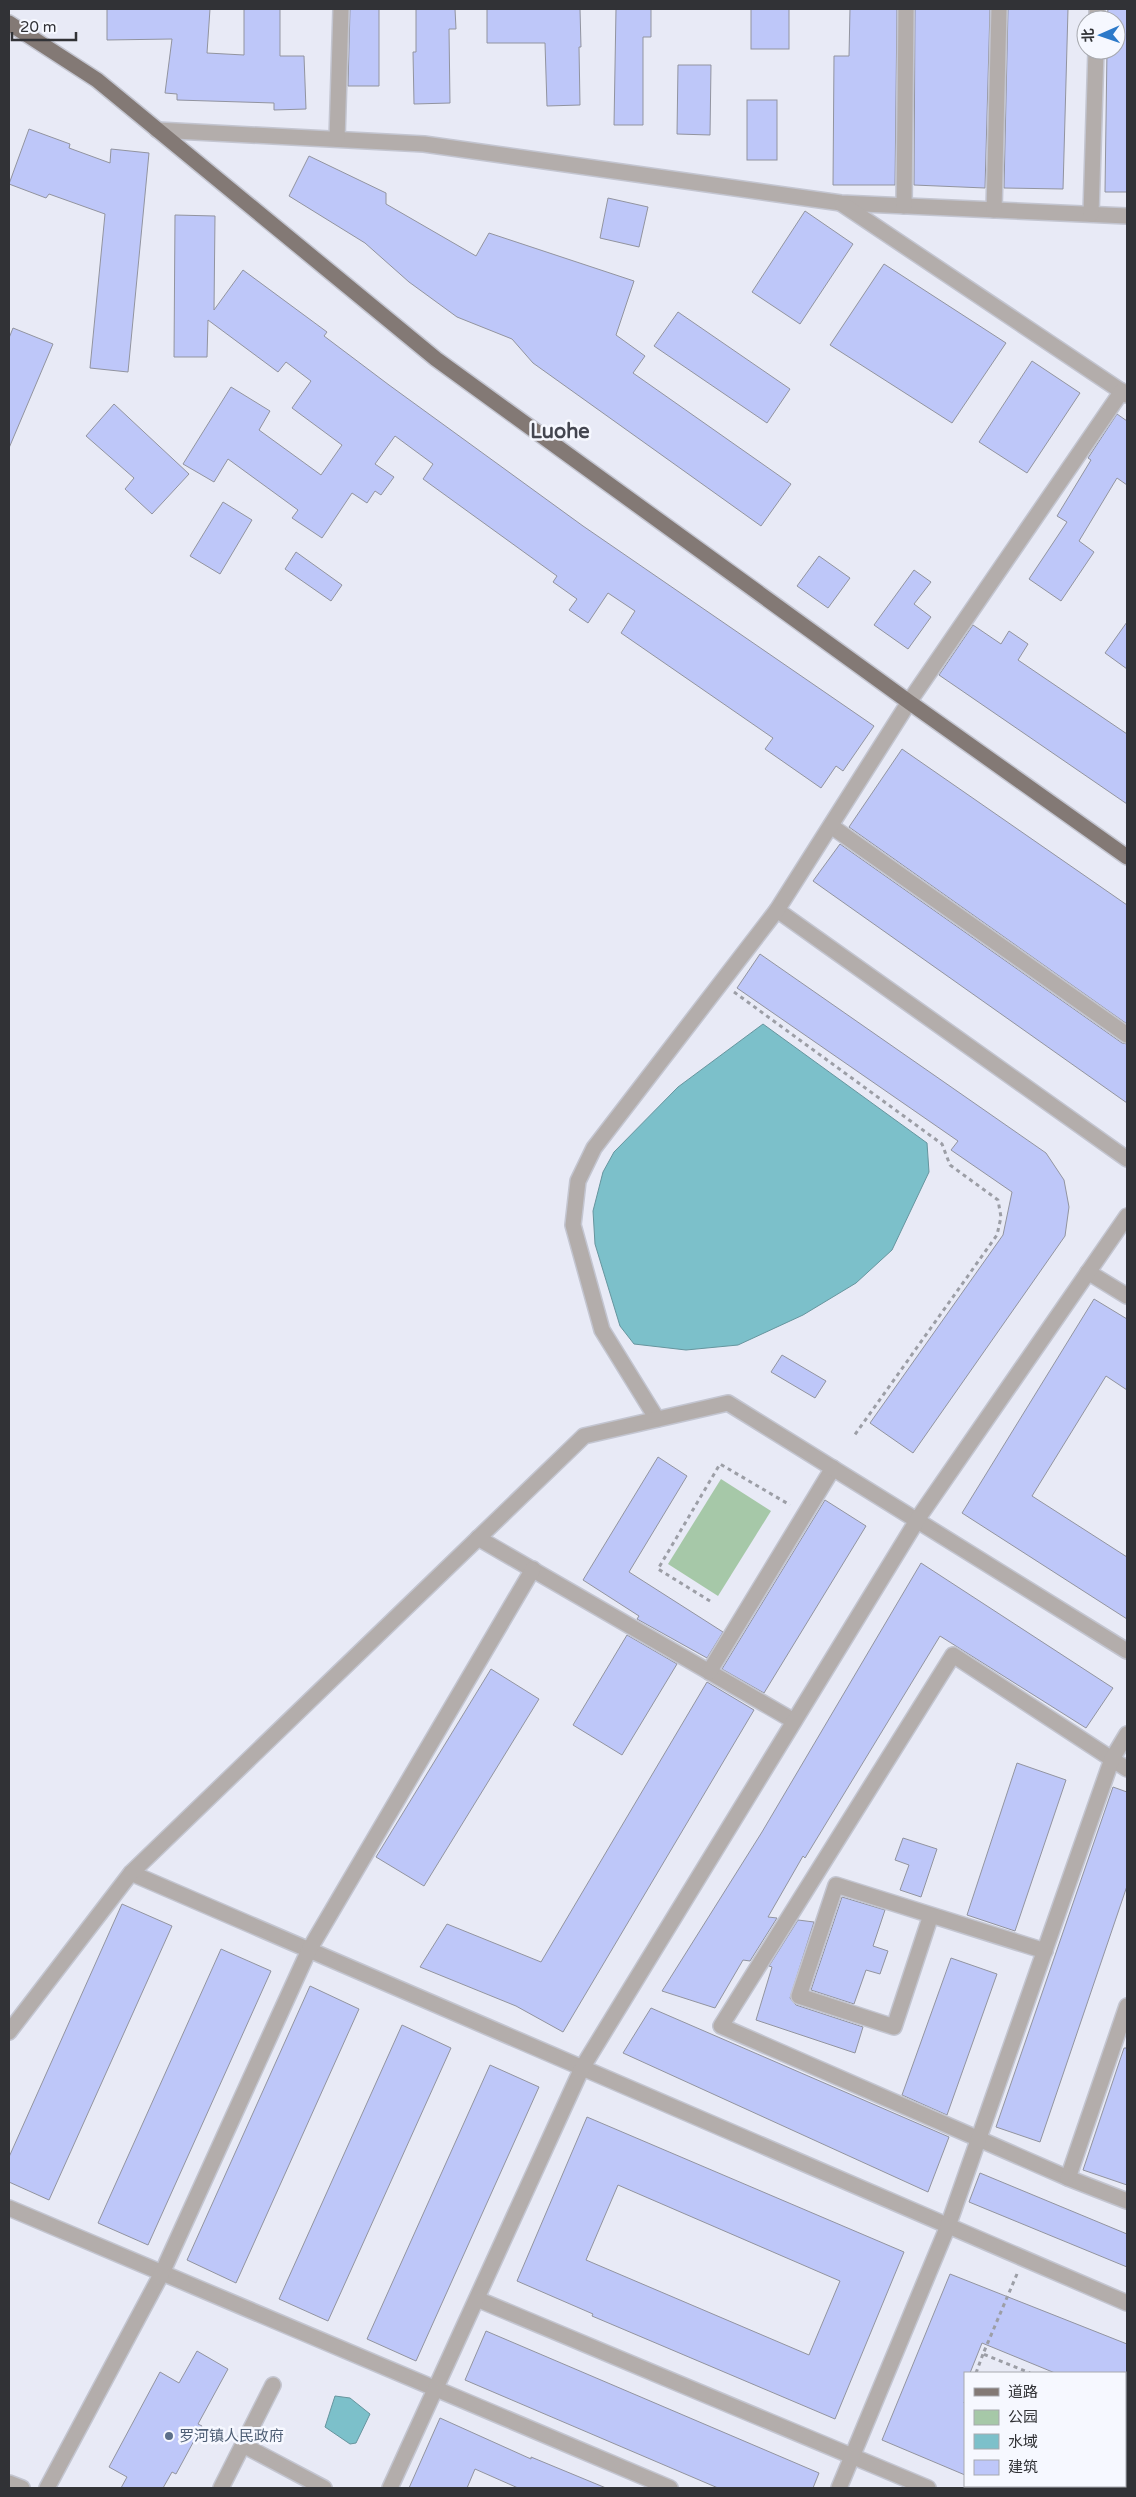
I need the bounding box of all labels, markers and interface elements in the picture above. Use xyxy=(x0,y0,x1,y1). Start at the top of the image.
scale bar xyxy=(12,10,76,42)
north arrow xyxy=(1076,10,1126,60)
text: 20 m xyxy=(20,18,57,36)
text: 北 xyxy=(1080,28,1097,43)
district label: Luohe xyxy=(530,420,590,444)
legend xyxy=(964,2372,1126,2487)
text: 道路 xyxy=(1008,2383,1038,2401)
text: 公园 xyxy=(1008,2408,1038,2426)
place label: 罗河镇人民政府 xyxy=(179,2427,284,2445)
marker: 罗河镇人民政府 xyxy=(163,2430,175,2442)
text: 水域 xyxy=(1008,2433,1038,2451)
text: 建筑 xyxy=(1008,2458,1038,2476)

